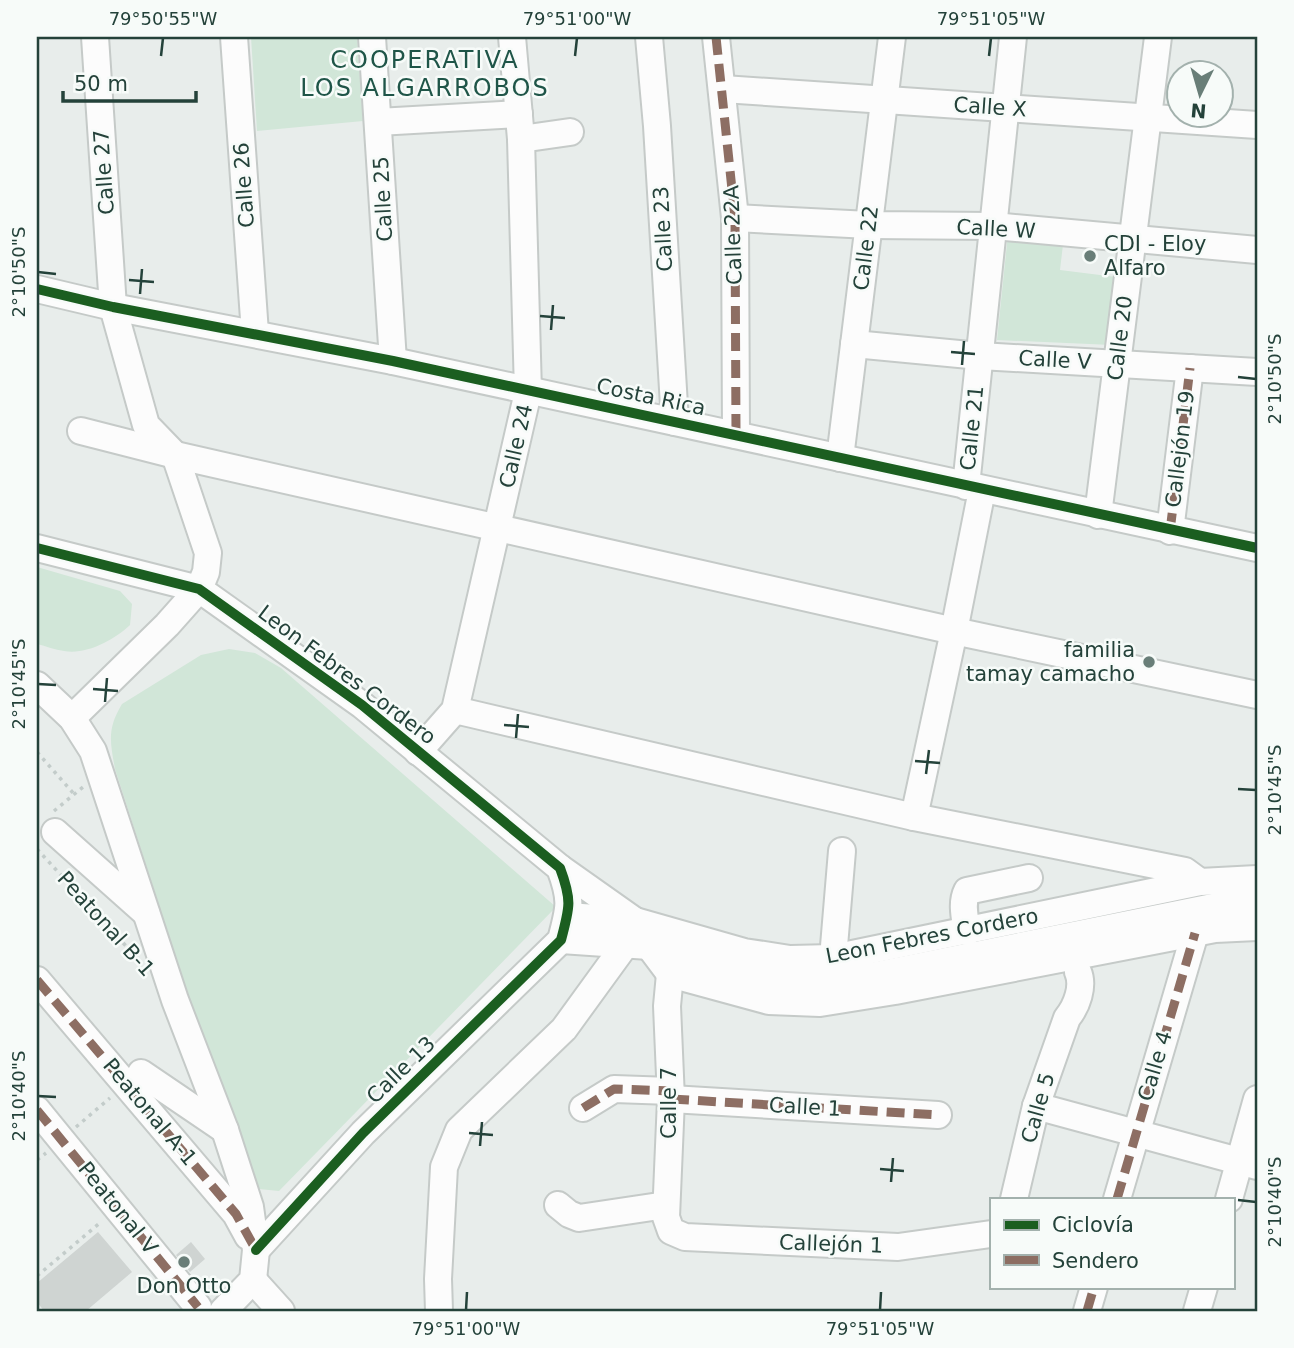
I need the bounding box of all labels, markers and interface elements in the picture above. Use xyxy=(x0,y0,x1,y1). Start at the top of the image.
text: 79°50'55"W xyxy=(109,8,218,29)
text: 79°51'00"W xyxy=(523,8,632,29)
text: 79°51'05"W xyxy=(937,8,1046,29)
district label: COOPERATIVA LOS ALGARROBOS xyxy=(300,46,550,102)
scale bar xyxy=(63,60,196,104)
north arrow xyxy=(1164,60,1234,130)
text: 50 m xyxy=(74,72,128,96)
street label: Calle X xyxy=(953,92,1027,122)
text: N xyxy=(1190,99,1207,123)
street label: Calle 27 xyxy=(89,129,119,215)
street label: Calle 26 xyxy=(229,142,259,228)
street label: Calle 25 xyxy=(369,156,397,242)
street label: Calle 22A xyxy=(719,184,747,285)
street label: Calle 23 xyxy=(649,186,677,272)
street label: Calle 22 xyxy=(849,204,883,292)
street label: Calle W xyxy=(956,215,1037,243)
text: 2°10'50"S xyxy=(8,227,29,317)
place label: CDI - Eloy Alfaro xyxy=(1104,232,1206,280)
marker: CDI - Eloy Alfaro xyxy=(1082,248,1098,264)
street label: Calle 20 xyxy=(1103,294,1137,382)
text: 2°10'50"S xyxy=(1264,334,1285,424)
street label: Calle V xyxy=(1018,346,1093,374)
street label: Costa Rica xyxy=(594,374,708,420)
street label: Calle 21 xyxy=(956,384,988,472)
street label: Callejón 19 xyxy=(1161,389,1199,509)
street label: Calle 24 xyxy=(495,402,537,490)
street label: Leon Febres Cordero xyxy=(254,600,440,750)
place label: familia tamay camacho xyxy=(966,638,1135,686)
text: 2°10'45"S xyxy=(8,639,29,729)
marker: familia tamay camacho xyxy=(1141,654,1157,670)
text: 2°10'45"S xyxy=(1264,745,1285,835)
street label: Peatonal B-1 xyxy=(53,867,159,981)
street label: Leon Febres Cordero xyxy=(824,904,1040,968)
street label: Calle 4 xyxy=(1133,1028,1177,1104)
street label: Calle 13 xyxy=(362,1032,440,1108)
text: 2°10'40"S xyxy=(8,1051,29,1141)
street label: Peatonal A-1 xyxy=(98,1054,202,1170)
street label: Calle 7 xyxy=(657,1067,681,1139)
street label: Calle 5 xyxy=(1017,1070,1059,1146)
street label: Calle 1 xyxy=(768,1093,842,1121)
street label: Peatonal V xyxy=(73,1157,163,1260)
text: 2°10'40"S xyxy=(1264,1157,1285,1247)
legend xyxy=(990,1198,1234,1288)
text: Ciclovía xyxy=(1052,1213,1134,1237)
street label: Callejón 1 xyxy=(779,1230,883,1258)
text: Sendero xyxy=(1052,1249,1139,1273)
marker: Don Otto xyxy=(176,1254,192,1270)
place label: Don Otto xyxy=(137,1274,231,1298)
text: 79°51'00"W xyxy=(412,1318,521,1339)
text: 79°51'05"W xyxy=(826,1318,935,1339)

